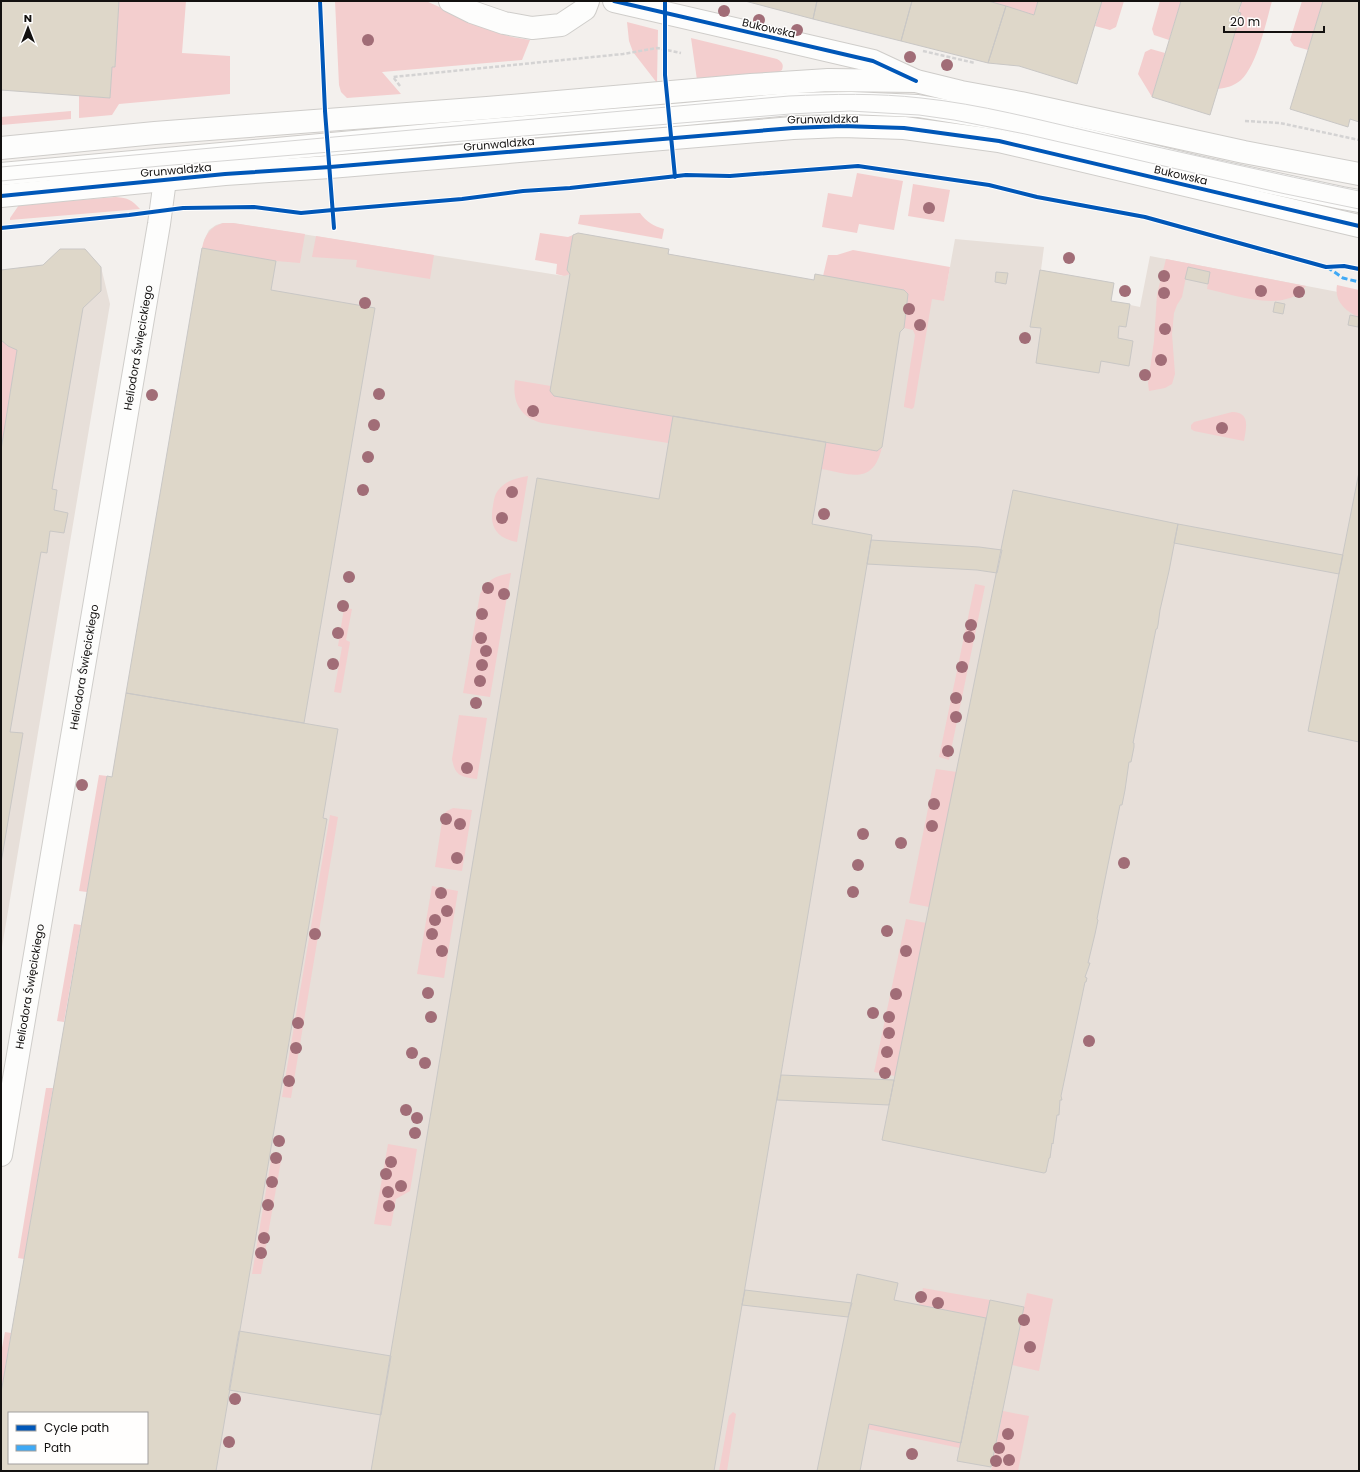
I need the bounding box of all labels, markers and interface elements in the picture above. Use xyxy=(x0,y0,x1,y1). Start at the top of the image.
north arrow xyxy=(8,8,48,48)
scale bar xyxy=(1224,8,1324,34)
text: N xyxy=(24,10,32,26)
text: 20 m xyxy=(1230,13,1260,30)
street label: Bukowska xyxy=(741,14,797,42)
street label: Grunwaldzka xyxy=(787,110,859,128)
street label: Grunwaldzka xyxy=(463,133,535,155)
street label: Grunwaldzka xyxy=(140,159,212,181)
street label: Bukowska xyxy=(1153,161,1209,189)
street label: Heliodora Święcickiego xyxy=(120,284,157,411)
street label: Heliodora Święcickiego xyxy=(65,603,102,731)
street label: Heliodora Święcickiego xyxy=(11,923,48,1050)
legend xyxy=(8,1412,148,1464)
text: Cycle path xyxy=(44,1419,109,1436)
text: Path xyxy=(44,1439,71,1456)

